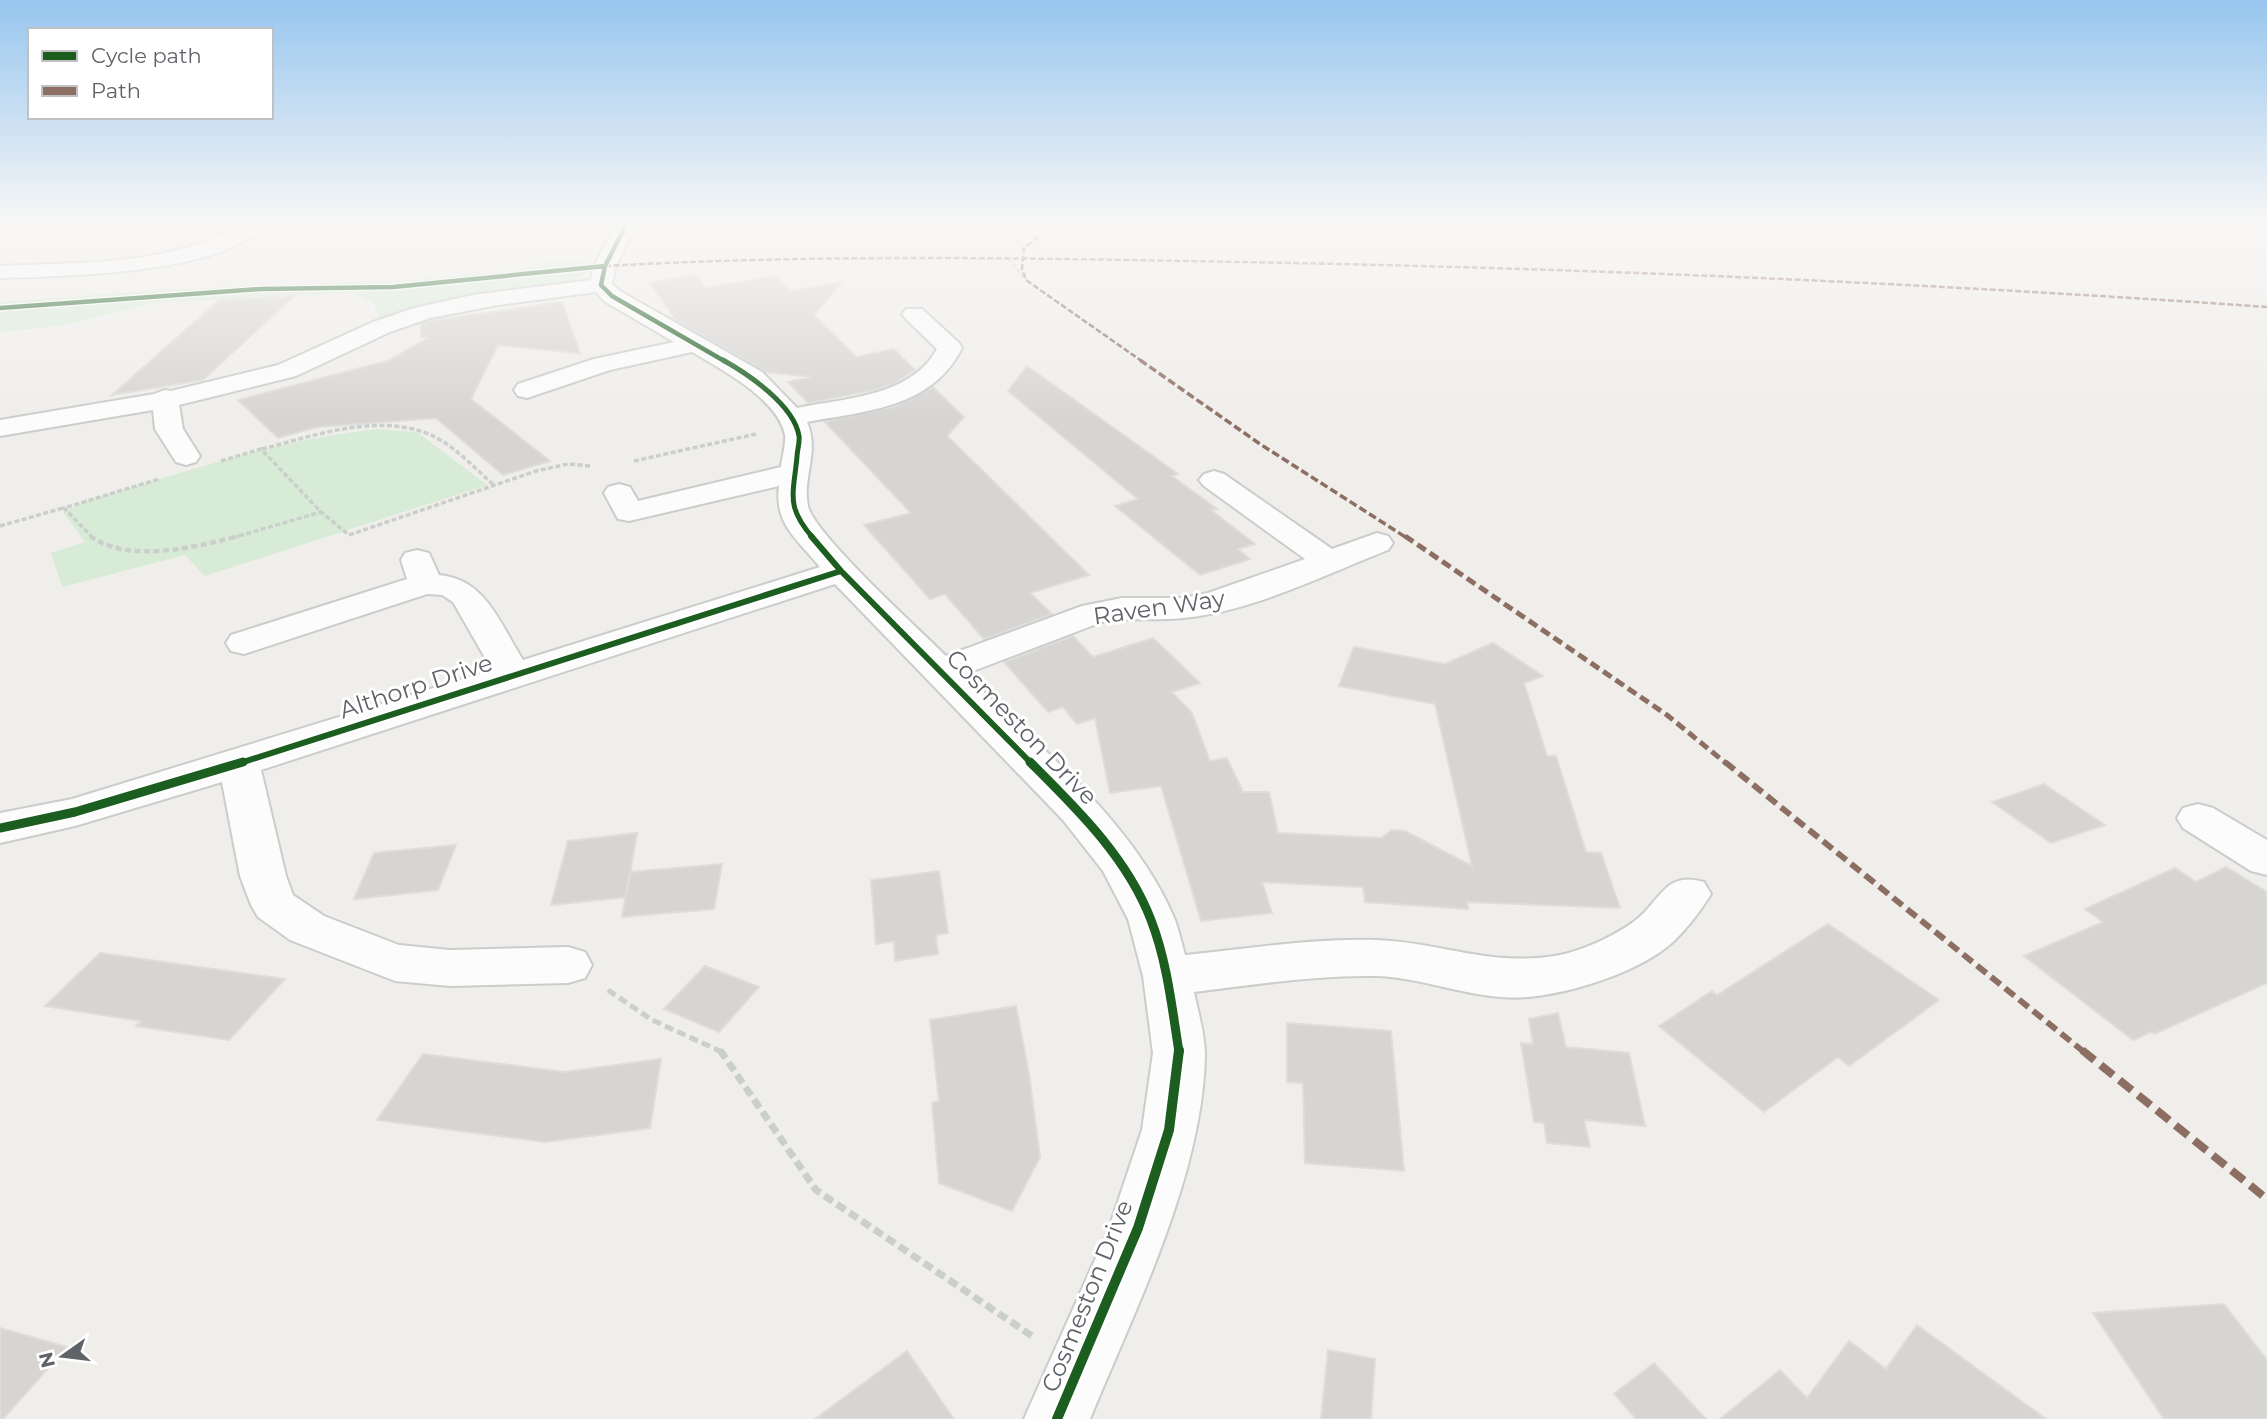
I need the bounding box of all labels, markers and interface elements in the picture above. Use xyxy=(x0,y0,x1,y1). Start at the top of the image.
legend xyxy=(28,28,273,119)
text: Cycle path xyxy=(91,43,202,68)
text: Path xyxy=(91,78,141,103)
street label: Raven Way xyxy=(1091,583,1227,631)
street label: Cosmeston Drive xyxy=(940,643,1104,811)
street label: Althorp Drive xyxy=(336,648,496,724)
street label: Cosmeston Drive xyxy=(1035,1196,1139,1396)
north arrow xyxy=(28,1321,98,1391)
text: N xyxy=(34,1350,60,1370)

